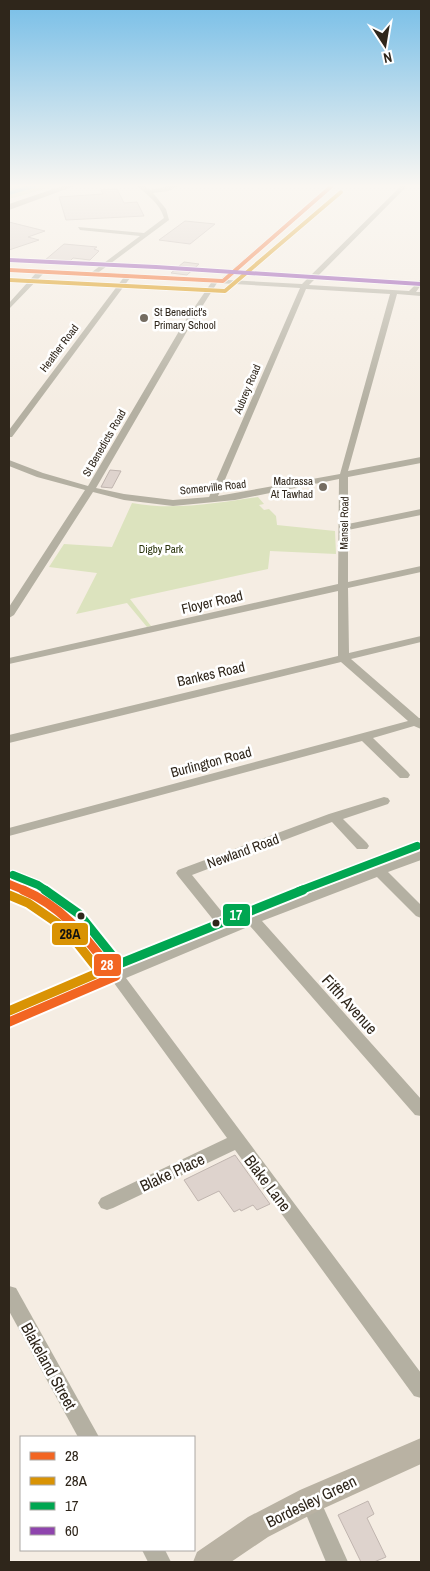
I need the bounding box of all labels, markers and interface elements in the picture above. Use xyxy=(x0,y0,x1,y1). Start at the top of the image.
north arrow xyxy=(360,20,410,70)
text: N xyxy=(382,48,394,67)
place label: St Benedict's Primary School xyxy=(154,305,216,332)
marker: St Benedict's Primary School xyxy=(138,312,150,324)
street label: Heather Road xyxy=(37,321,81,375)
street label: Aubrey Road xyxy=(230,362,264,417)
street label: St Benedicts Road xyxy=(79,407,129,479)
place label: Madrassa At Tawhad xyxy=(270,474,313,501)
street label: Somerville Road xyxy=(179,477,247,497)
marker: Madrassa At Tawhad xyxy=(317,481,329,493)
street label: Mansel Road xyxy=(337,496,351,550)
park label: Digby Park xyxy=(139,542,184,556)
street label: Floyer Road xyxy=(180,586,244,618)
street label: Bankes Road xyxy=(175,657,247,691)
street label: Burlington Road xyxy=(169,743,253,781)
street label: Newland Road xyxy=(205,830,281,872)
line badge: 17 xyxy=(222,903,251,927)
text: 17 xyxy=(230,906,243,924)
unlabelled marker xyxy=(76,911,86,921)
unlabelled marker xyxy=(211,918,221,928)
line badge: 28A xyxy=(51,922,89,946)
text: 28A xyxy=(59,925,81,943)
line badge: 28 xyxy=(93,953,122,977)
text: 28 xyxy=(101,956,113,974)
street label: Fifth Avenue xyxy=(317,969,383,1039)
street label: Blake Place xyxy=(136,1147,208,1197)
street label: Blake Lane xyxy=(239,1150,297,1216)
street label: Blakeland Street xyxy=(16,1319,82,1414)
legend xyxy=(20,1436,195,1551)
text: 28 xyxy=(65,1445,79,1466)
text: 28A xyxy=(65,1470,88,1491)
street label: Bordesley Green xyxy=(262,1470,360,1532)
text: 17 xyxy=(65,1495,79,1516)
text: 60 xyxy=(65,1520,79,1541)

